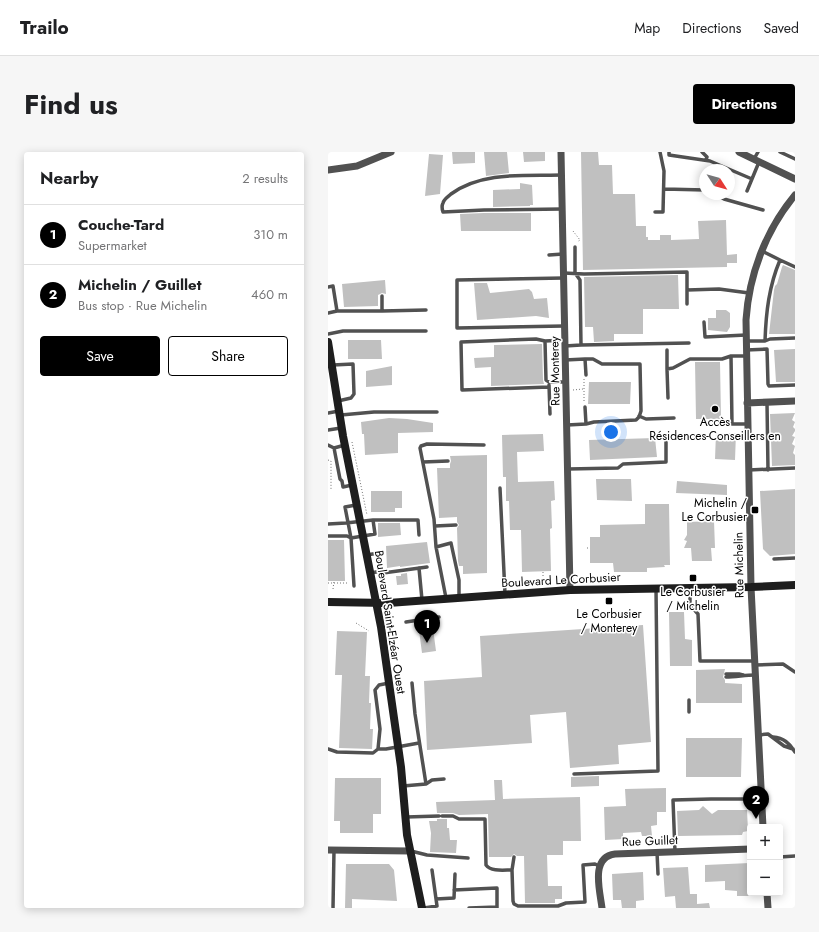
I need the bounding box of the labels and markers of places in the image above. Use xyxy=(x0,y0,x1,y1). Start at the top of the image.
marker: Accès Résidences-Conseillers en xyxy=(710,404,720,414)
place label: Accès Résidences-Conseillers en xyxy=(649,413,781,445)
place label: Michelin / Le Corbusier xyxy=(682,494,748,526)
marker: Michelin / Le Corbusier xyxy=(750,505,760,515)
marker: Le Corbusier / Michelin xyxy=(688,573,698,583)
place label: Le Corbusier / Michelin xyxy=(660,583,727,615)
marker: Le Corbusier / Monterey xyxy=(604,596,614,606)
place label: Le Corbusier / Monterey xyxy=(576,605,643,637)
pin: 1 xyxy=(414,610,440,643)
pin: 2 xyxy=(743,786,769,819)

